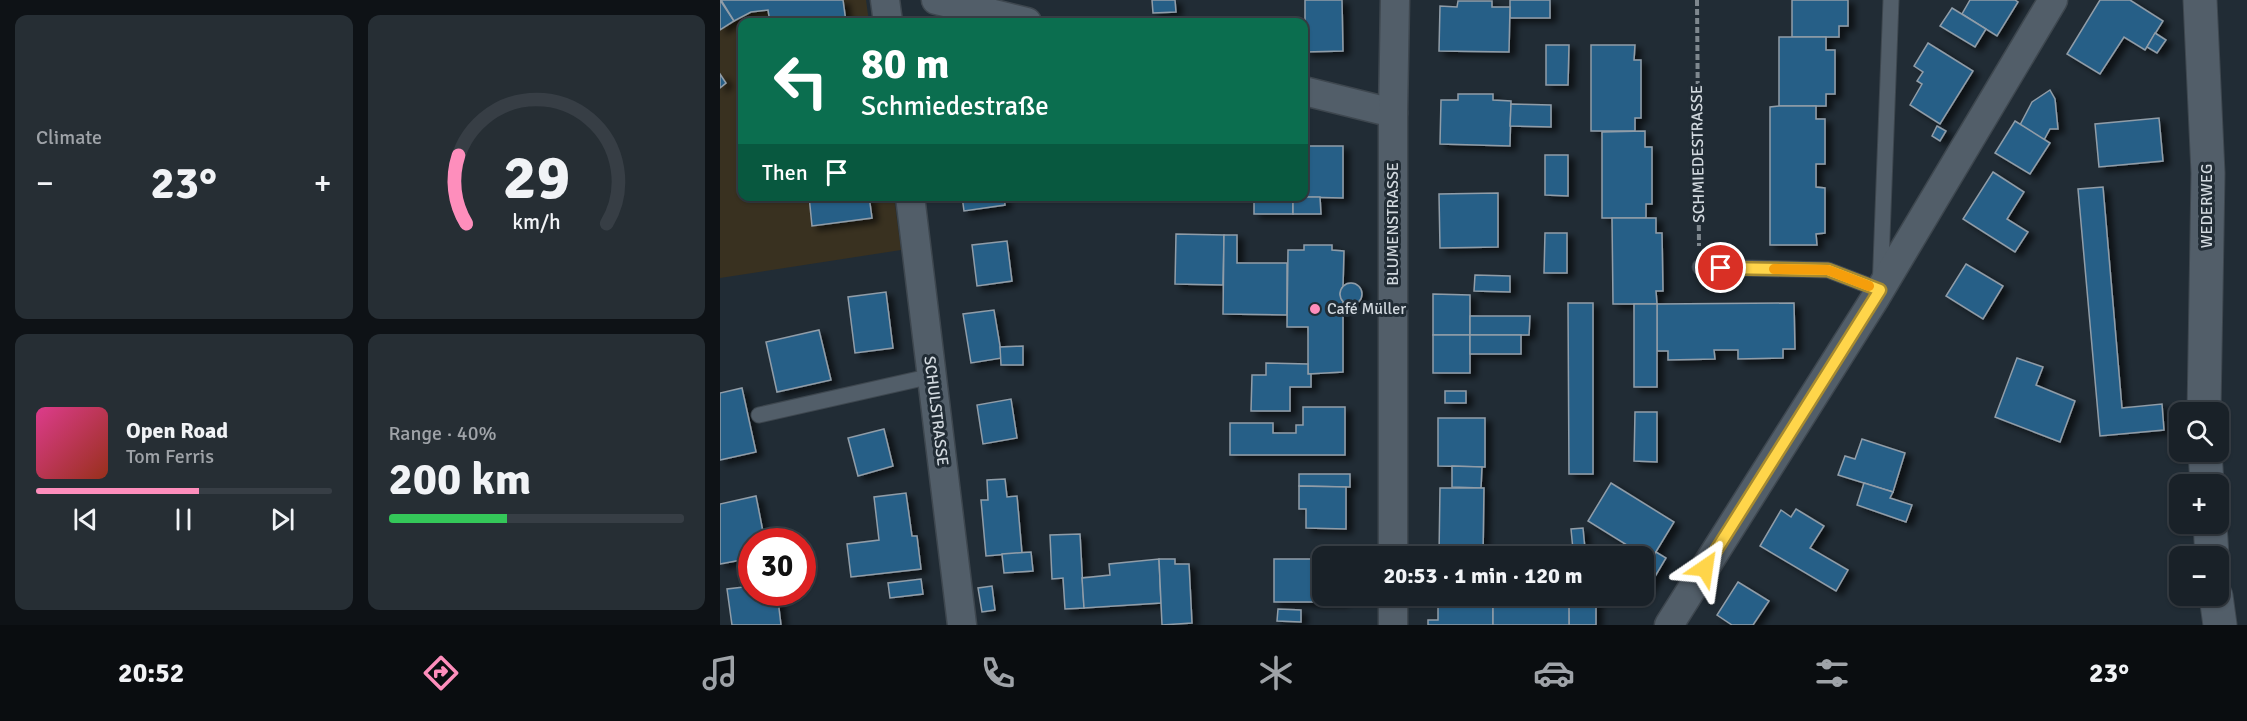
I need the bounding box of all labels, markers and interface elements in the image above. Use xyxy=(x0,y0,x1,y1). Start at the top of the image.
text: 80 m xyxy=(861,39,950,90)
icon: left xyxy=(762,42,840,120)
street label: SCHMIEDESTRASSE xyxy=(1687,85,1709,223)
text: Schmiedestraße xyxy=(861,90,1049,123)
text: Climate xyxy=(36,125,102,150)
text: 29 xyxy=(503,139,570,216)
text: 23° xyxy=(150,156,217,211)
icon: arrive xyxy=(820,156,853,189)
text: Then xyxy=(762,159,808,186)
street label: BLUMENSTRASSE xyxy=(1383,162,1403,286)
text: − xyxy=(36,163,54,204)
text: + xyxy=(314,163,331,204)
street label: WEDERWEG xyxy=(2197,164,2217,248)
text: km/h xyxy=(512,209,561,235)
pin xyxy=(1695,242,1746,293)
icon: arrive xyxy=(1704,251,1737,284)
place label: Café Müller xyxy=(1327,299,1406,319)
marker: Café Müller xyxy=(1308,302,1322,316)
street label: SCHULSTRASSE xyxy=(919,355,953,467)
map controls xyxy=(2169,402,2229,606)
button: search xyxy=(2169,402,2229,462)
text: Open Road xyxy=(126,417,228,444)
text: Range · 40% xyxy=(389,421,497,446)
text: Tom Ferris xyxy=(126,444,214,469)
text: 200 km xyxy=(389,452,531,507)
button: + xyxy=(2169,474,2229,534)
icon: previous xyxy=(69,503,102,536)
icon: pause xyxy=(167,503,200,536)
icon: next xyxy=(266,503,299,536)
speed limit sign: 30 xyxy=(738,528,816,606)
position arrow xyxy=(1673,536,1737,600)
button: − xyxy=(2169,546,2229,606)
text: 20:53 · 1 min · 120 m xyxy=(1383,562,1583,589)
icon: directions xyxy=(420,652,462,694)
icon: music xyxy=(699,652,741,694)
icon: phone xyxy=(977,652,1019,694)
icon: climate xyxy=(1255,652,1297,694)
icon: car xyxy=(1533,652,1575,694)
icon: filters xyxy=(1811,652,1853,694)
text: 20:52 xyxy=(118,657,184,690)
text: 23° xyxy=(2089,657,2129,690)

